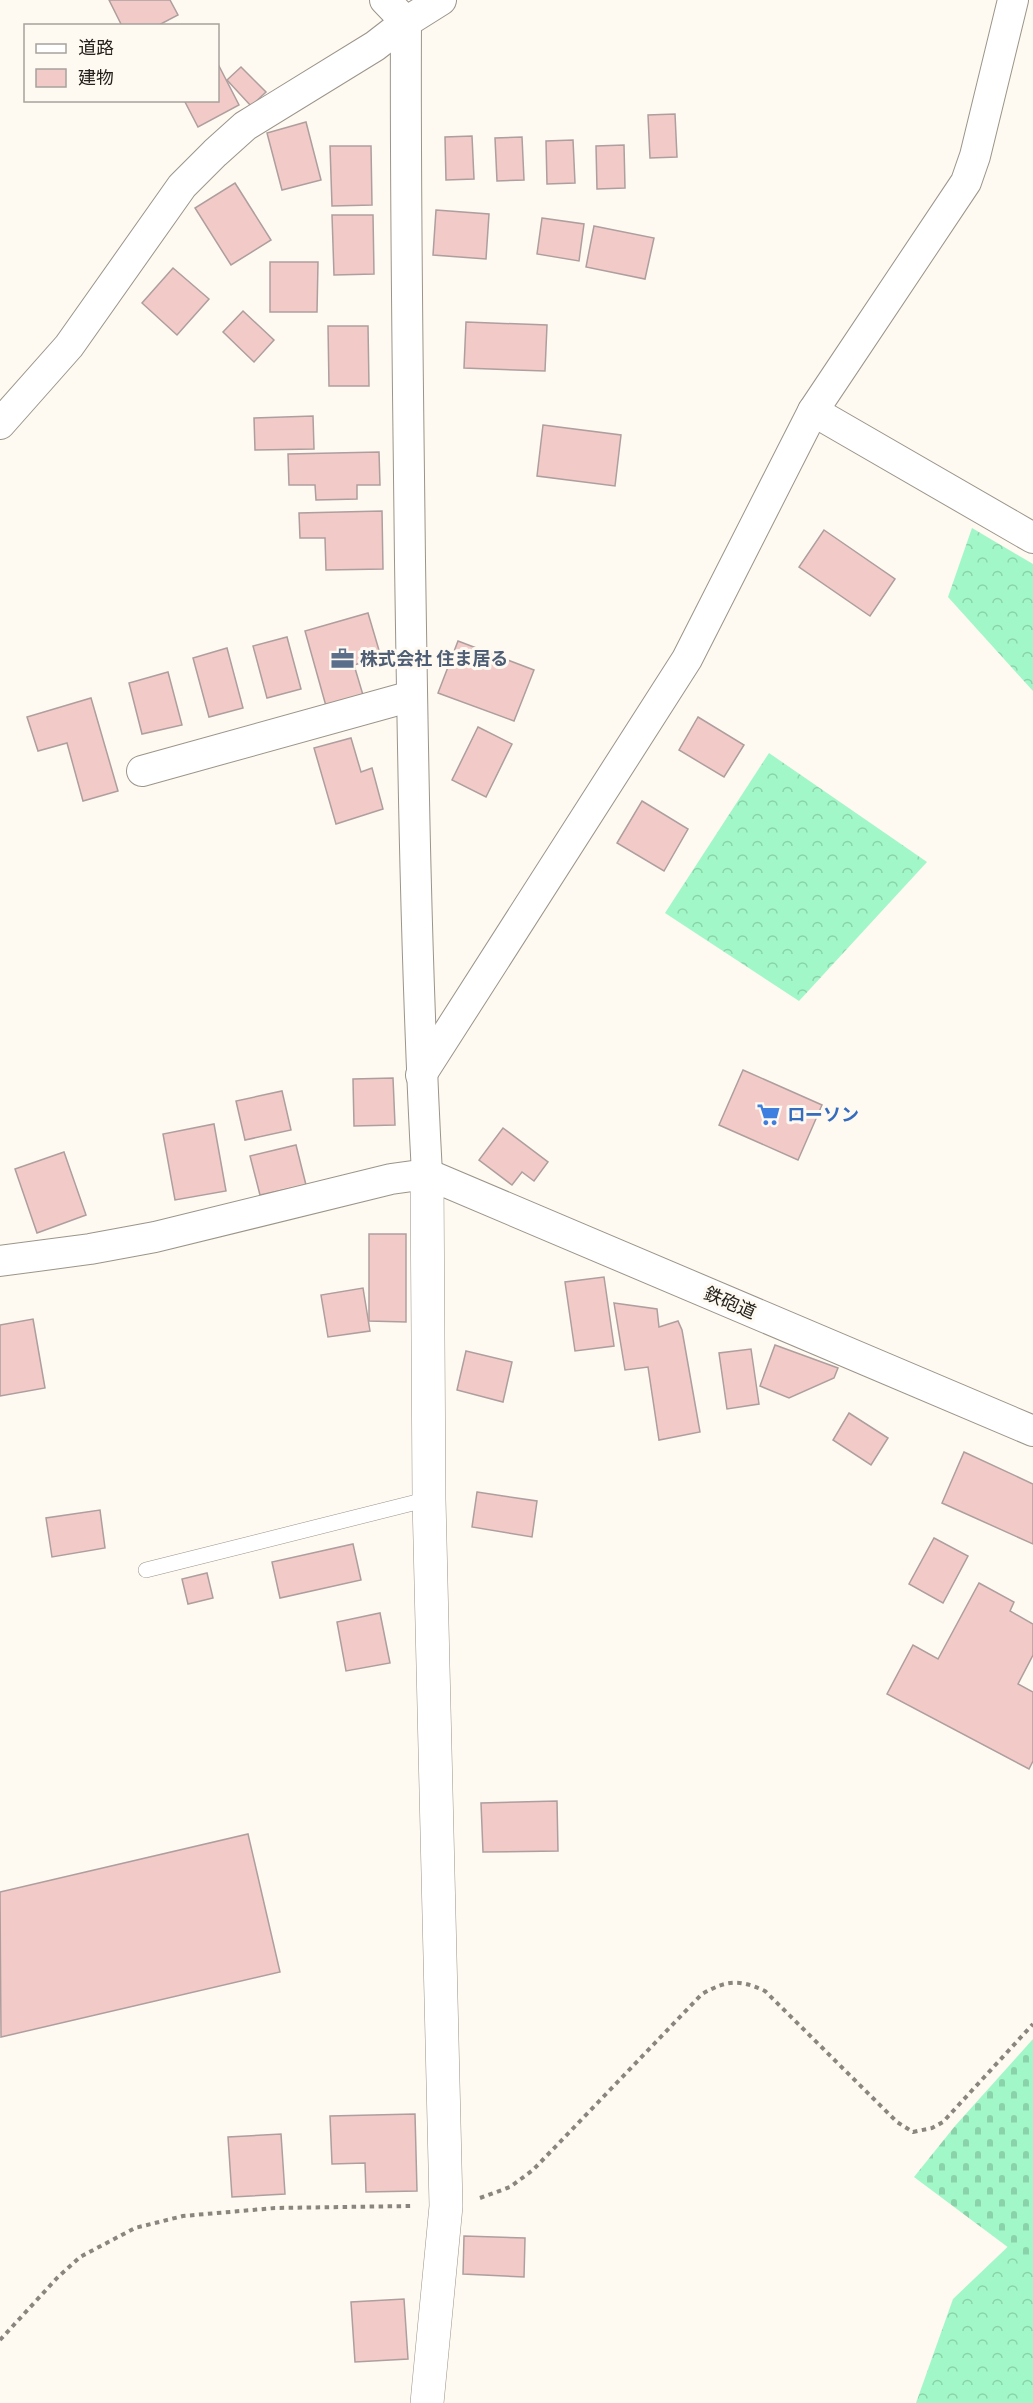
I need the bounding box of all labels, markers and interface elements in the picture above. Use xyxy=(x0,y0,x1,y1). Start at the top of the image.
legend xyxy=(24,24,219,102)
text: 道路 xyxy=(78,37,114,59)
text: 建物 xyxy=(78,67,114,89)
office icon: 株式会社 住ま居る xyxy=(329,646,355,672)
place label: 株式会社 住ま居る xyxy=(360,648,508,670)
supermarket icon: ローソン xyxy=(756,1102,782,1128)
place label: ローソン xyxy=(787,1104,859,1126)
street label: 鉄砲道 xyxy=(701,1282,759,1324)

